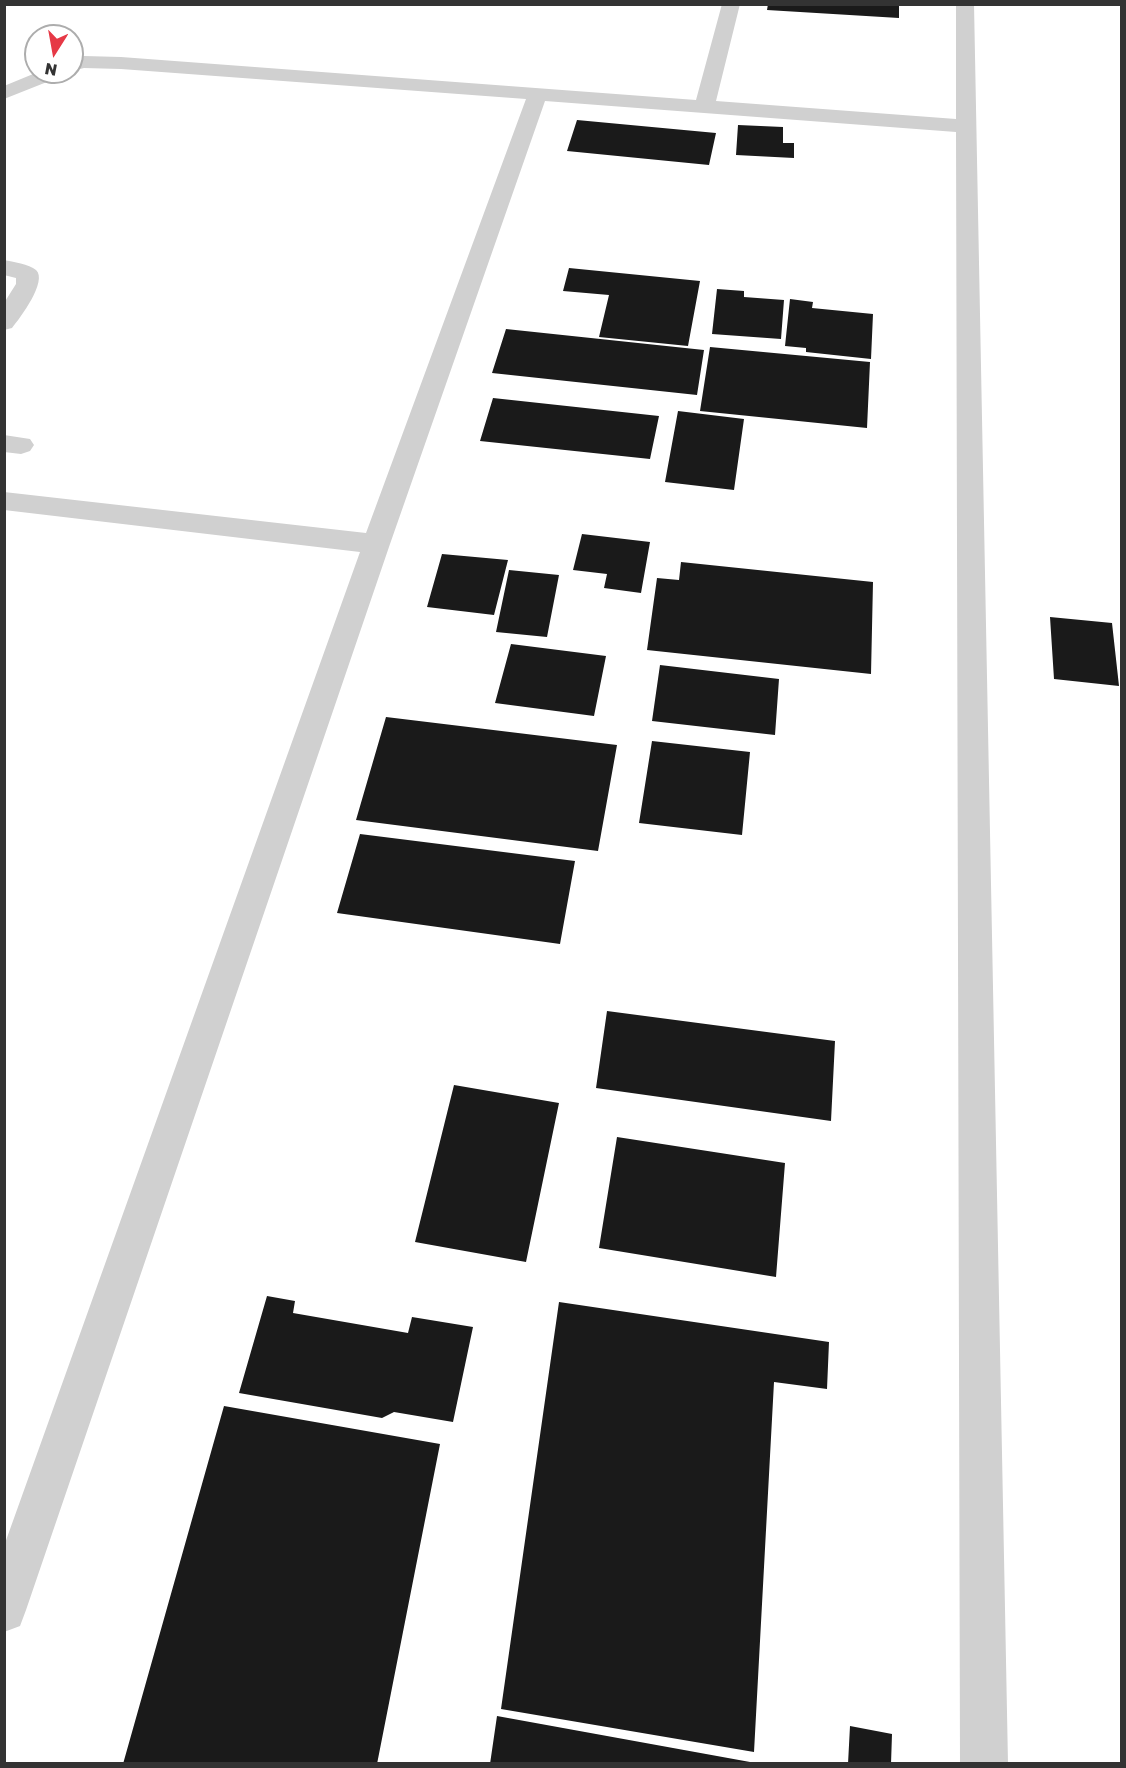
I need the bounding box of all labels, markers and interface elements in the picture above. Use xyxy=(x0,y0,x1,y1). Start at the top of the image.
north arrow xyxy=(24,24,84,84)
text: N xyxy=(43,59,59,81)

